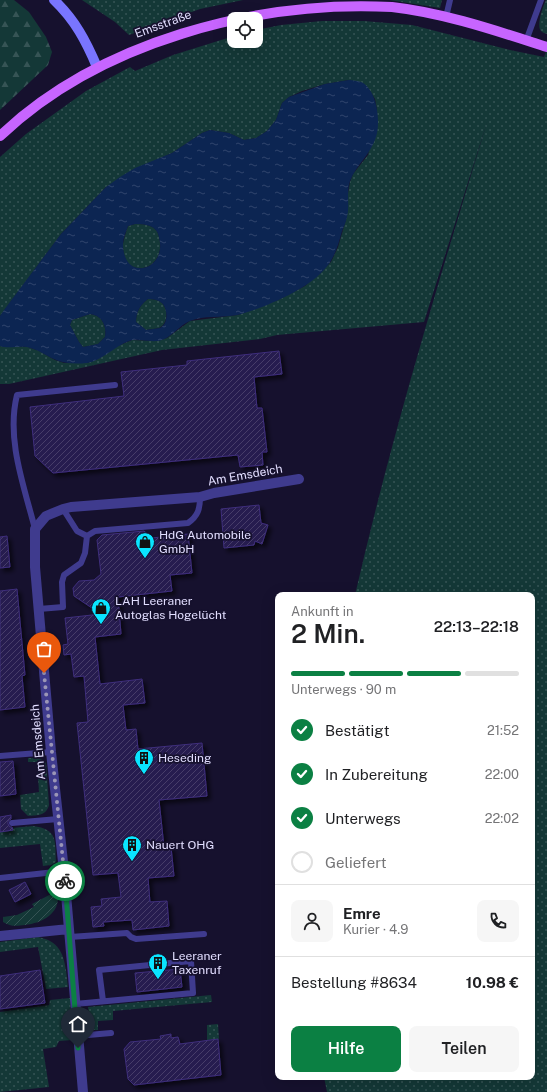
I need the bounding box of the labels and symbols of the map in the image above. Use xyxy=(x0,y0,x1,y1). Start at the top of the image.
street label: Emsstraße xyxy=(133,7,193,41)
street label: Am Emsdeich xyxy=(206,462,284,488)
place label: HdG Automobile GmbH xyxy=(159,528,251,556)
shop icon: HdG Automobile GmbH xyxy=(134,531,156,559)
place label: LAH Leeraner Autoglas Hogelücht xyxy=(115,594,227,622)
shop icon: LAH Leeraner Autoglas Hogelücht xyxy=(90,597,112,625)
pin xyxy=(27,632,61,673)
street label: Am Emsdeich xyxy=(28,704,48,780)
building icon: Heseding xyxy=(133,747,155,775)
place label: Heseding xyxy=(158,751,211,765)
building icon: Nauert OHG xyxy=(121,834,143,862)
place label: Nauert OHG xyxy=(146,838,214,852)
courier xyxy=(45,861,85,901)
place label: Leeraner Taxenruf xyxy=(172,949,222,977)
building icon: Leeraner Taxenruf xyxy=(147,952,169,980)
pin xyxy=(61,1007,95,1048)

